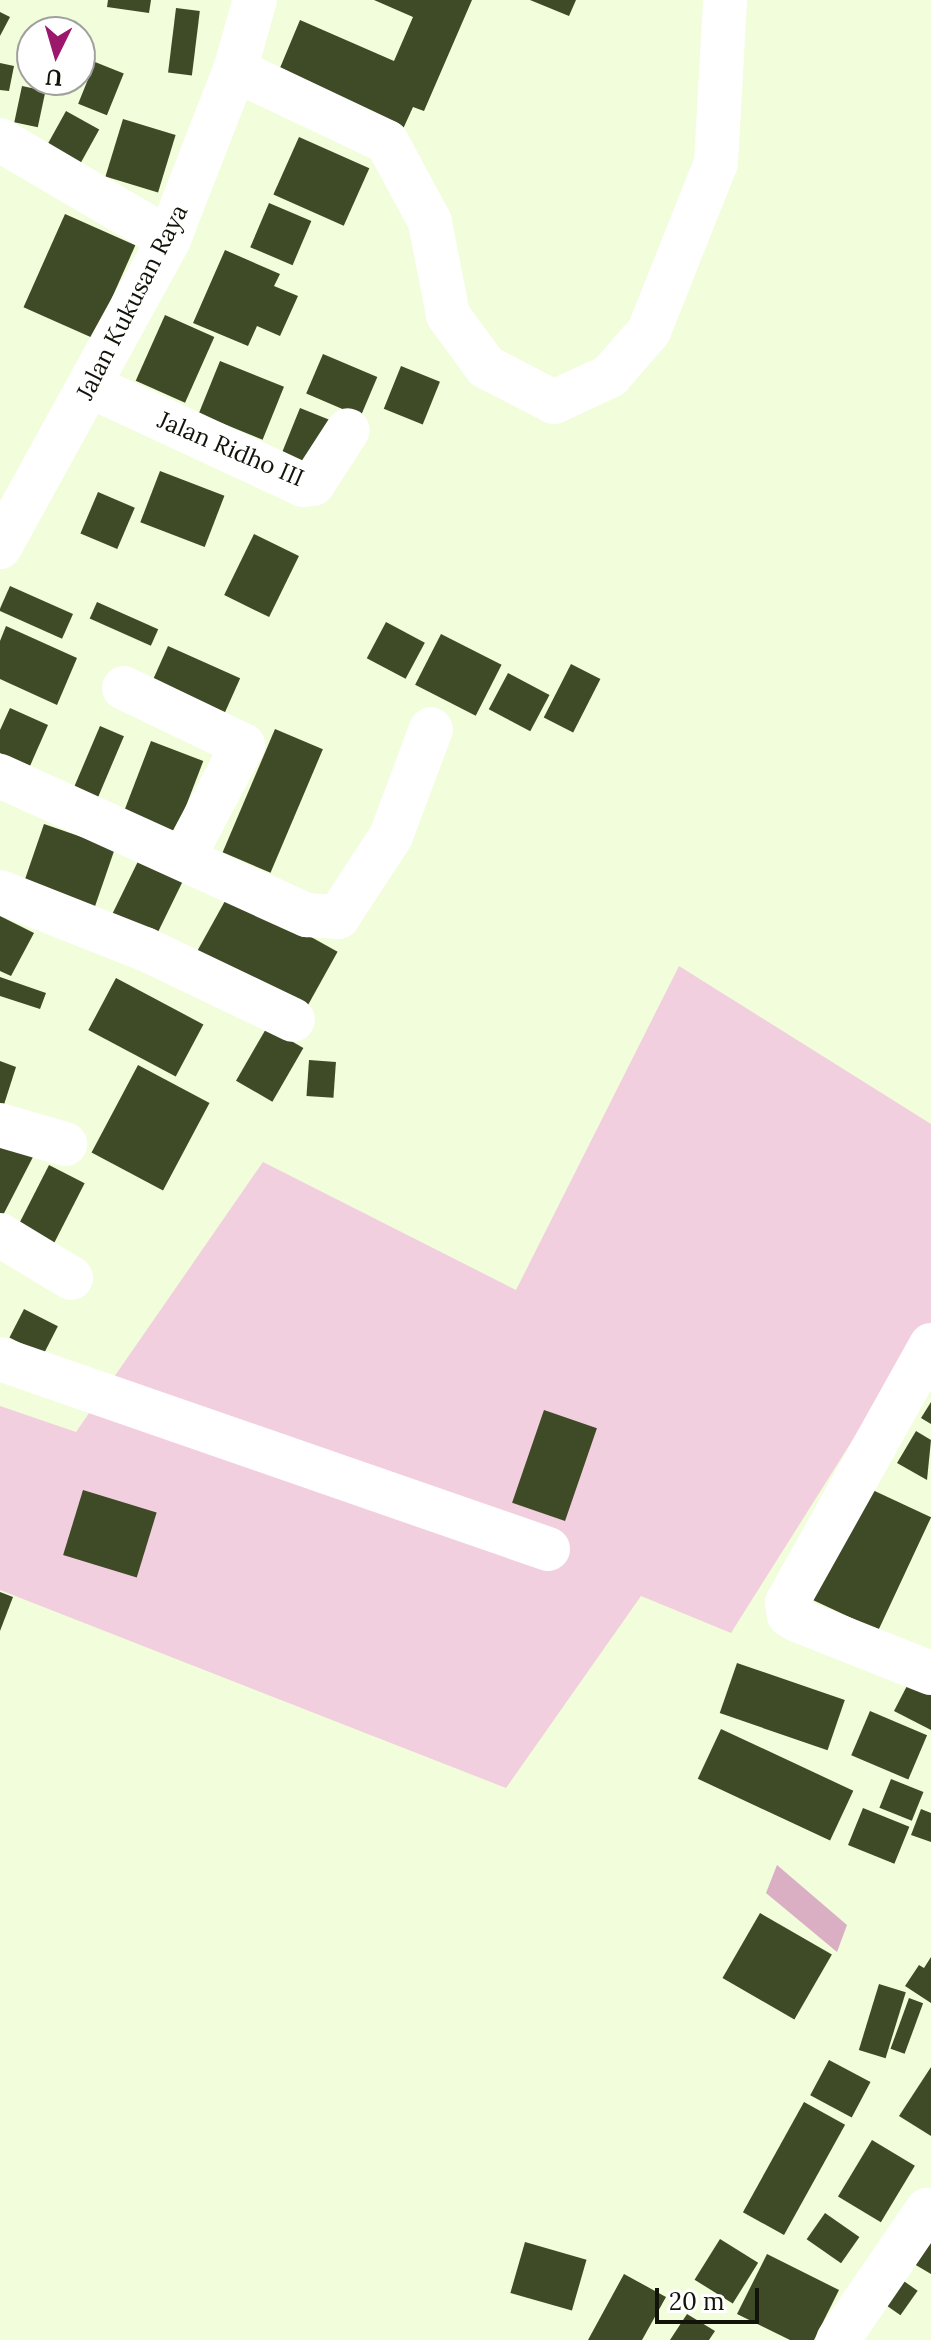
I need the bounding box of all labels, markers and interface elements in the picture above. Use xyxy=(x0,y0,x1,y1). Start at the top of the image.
north arrow xyxy=(16,16,96,96)
text: U xyxy=(45,63,64,93)
street label: Jalan Kukusan Raya xyxy=(70,200,194,404)
street label: Jalan Ridho III xyxy=(154,405,308,493)
scale bar xyxy=(659,2272,763,2322)
text: 20 m xyxy=(669,2286,725,2317)

